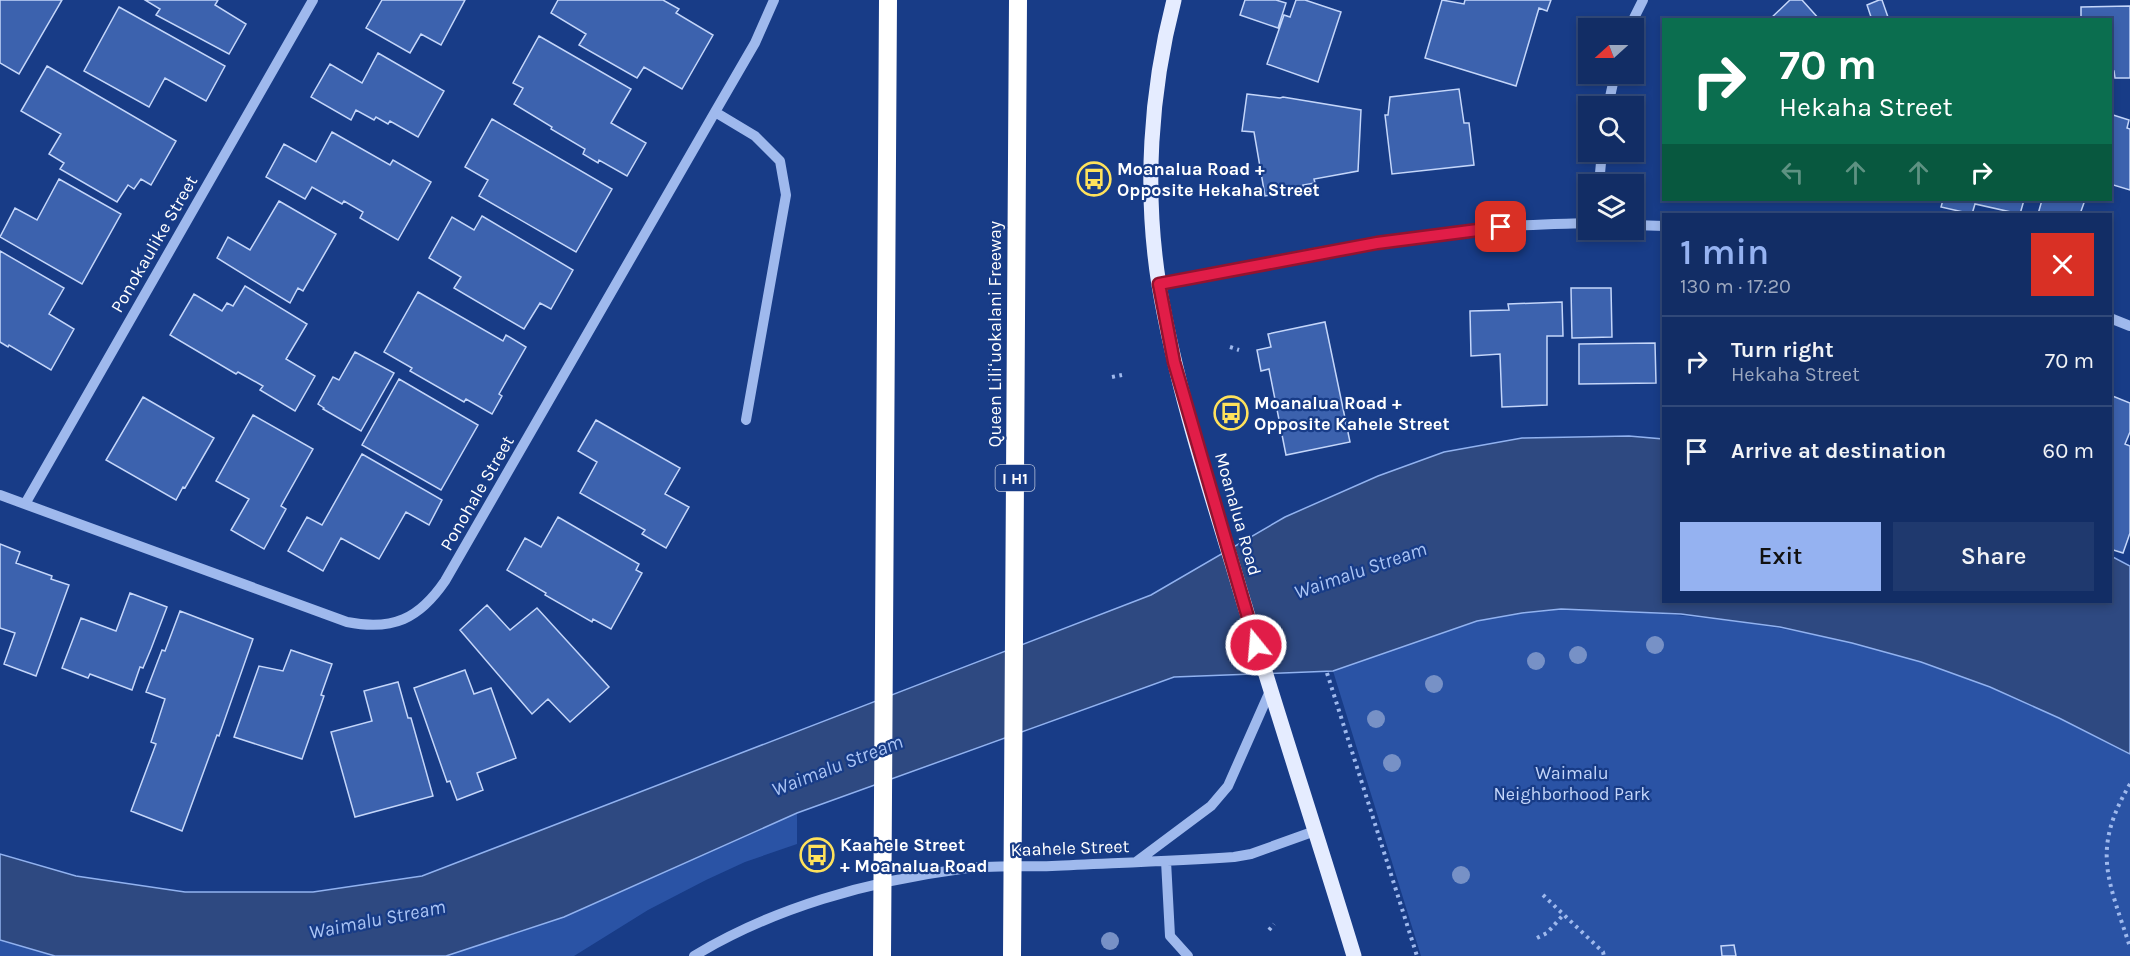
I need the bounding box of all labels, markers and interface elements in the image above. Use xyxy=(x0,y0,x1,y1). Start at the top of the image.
north arrow xyxy=(1578,18,1644,84)
map controls xyxy=(1578,18,1644,240)
text: 70 m xyxy=(1779,40,1877,90)
icon: right xyxy=(1680,42,1758,120)
text: Hekaha Street xyxy=(1779,91,1953,123)
button: search xyxy=(1578,96,1644,162)
icon: left xyxy=(1776,156,1809,189)
icon: ahead xyxy=(1839,156,1872,189)
icon: ahead xyxy=(1902,156,1935,189)
icon: right xyxy=(1965,156,1998,189)
place label: Moanalua Road + Opposite Hekaha Street xyxy=(1117,158,1320,201)
bus stop icon: Moanalua Road + Opposite Hekaha Street xyxy=(1076,161,1112,197)
street label: Ponokaulike Street xyxy=(106,171,202,317)
button: layers xyxy=(1578,174,1644,240)
pin xyxy=(1475,201,1526,252)
icon: arrive xyxy=(1484,210,1517,243)
street label: Queen Liliʻuokalani Freeway xyxy=(984,220,1006,447)
text: 1 min xyxy=(1680,231,1769,273)
button: close xyxy=(2031,233,2094,296)
text: 130 m · 17:20 xyxy=(1680,275,1791,298)
text: Turn right xyxy=(1731,337,1834,363)
icon: right xyxy=(1680,345,1713,378)
text: 70 m xyxy=(2045,348,2094,374)
text: Hekaha Street xyxy=(1731,363,1860,386)
place label: Moanalua Road + Opposite Kahele Street xyxy=(1254,392,1449,435)
bus stop icon: Moanalua Road + Opposite Kahele Street xyxy=(1213,395,1249,431)
street label: Ponohale Street xyxy=(435,431,519,554)
icon: arrive xyxy=(1680,435,1713,468)
text: Arrive at destination xyxy=(1731,438,1946,464)
text: 60 m xyxy=(2043,438,2094,464)
street label: Moanalua Road xyxy=(1210,450,1266,578)
road number: I H1 xyxy=(996,465,1034,491)
button: Exit xyxy=(1680,522,1881,591)
button: Share xyxy=(1893,522,2094,591)
water label: Waimalu Stream xyxy=(1291,537,1430,604)
position arrow xyxy=(1224,613,1288,677)
water label: Waimalu Stream xyxy=(768,730,906,801)
park label: Waimalu Neighborhood Park xyxy=(1494,762,1650,805)
place label: Kaahele Street + Moanalua Road xyxy=(840,834,988,877)
street label: Kaahele Street xyxy=(1010,835,1130,861)
bus stop icon: Kaahele Street + Moanalua Road xyxy=(799,837,835,873)
water label: Waimalu Stream xyxy=(307,895,447,944)

